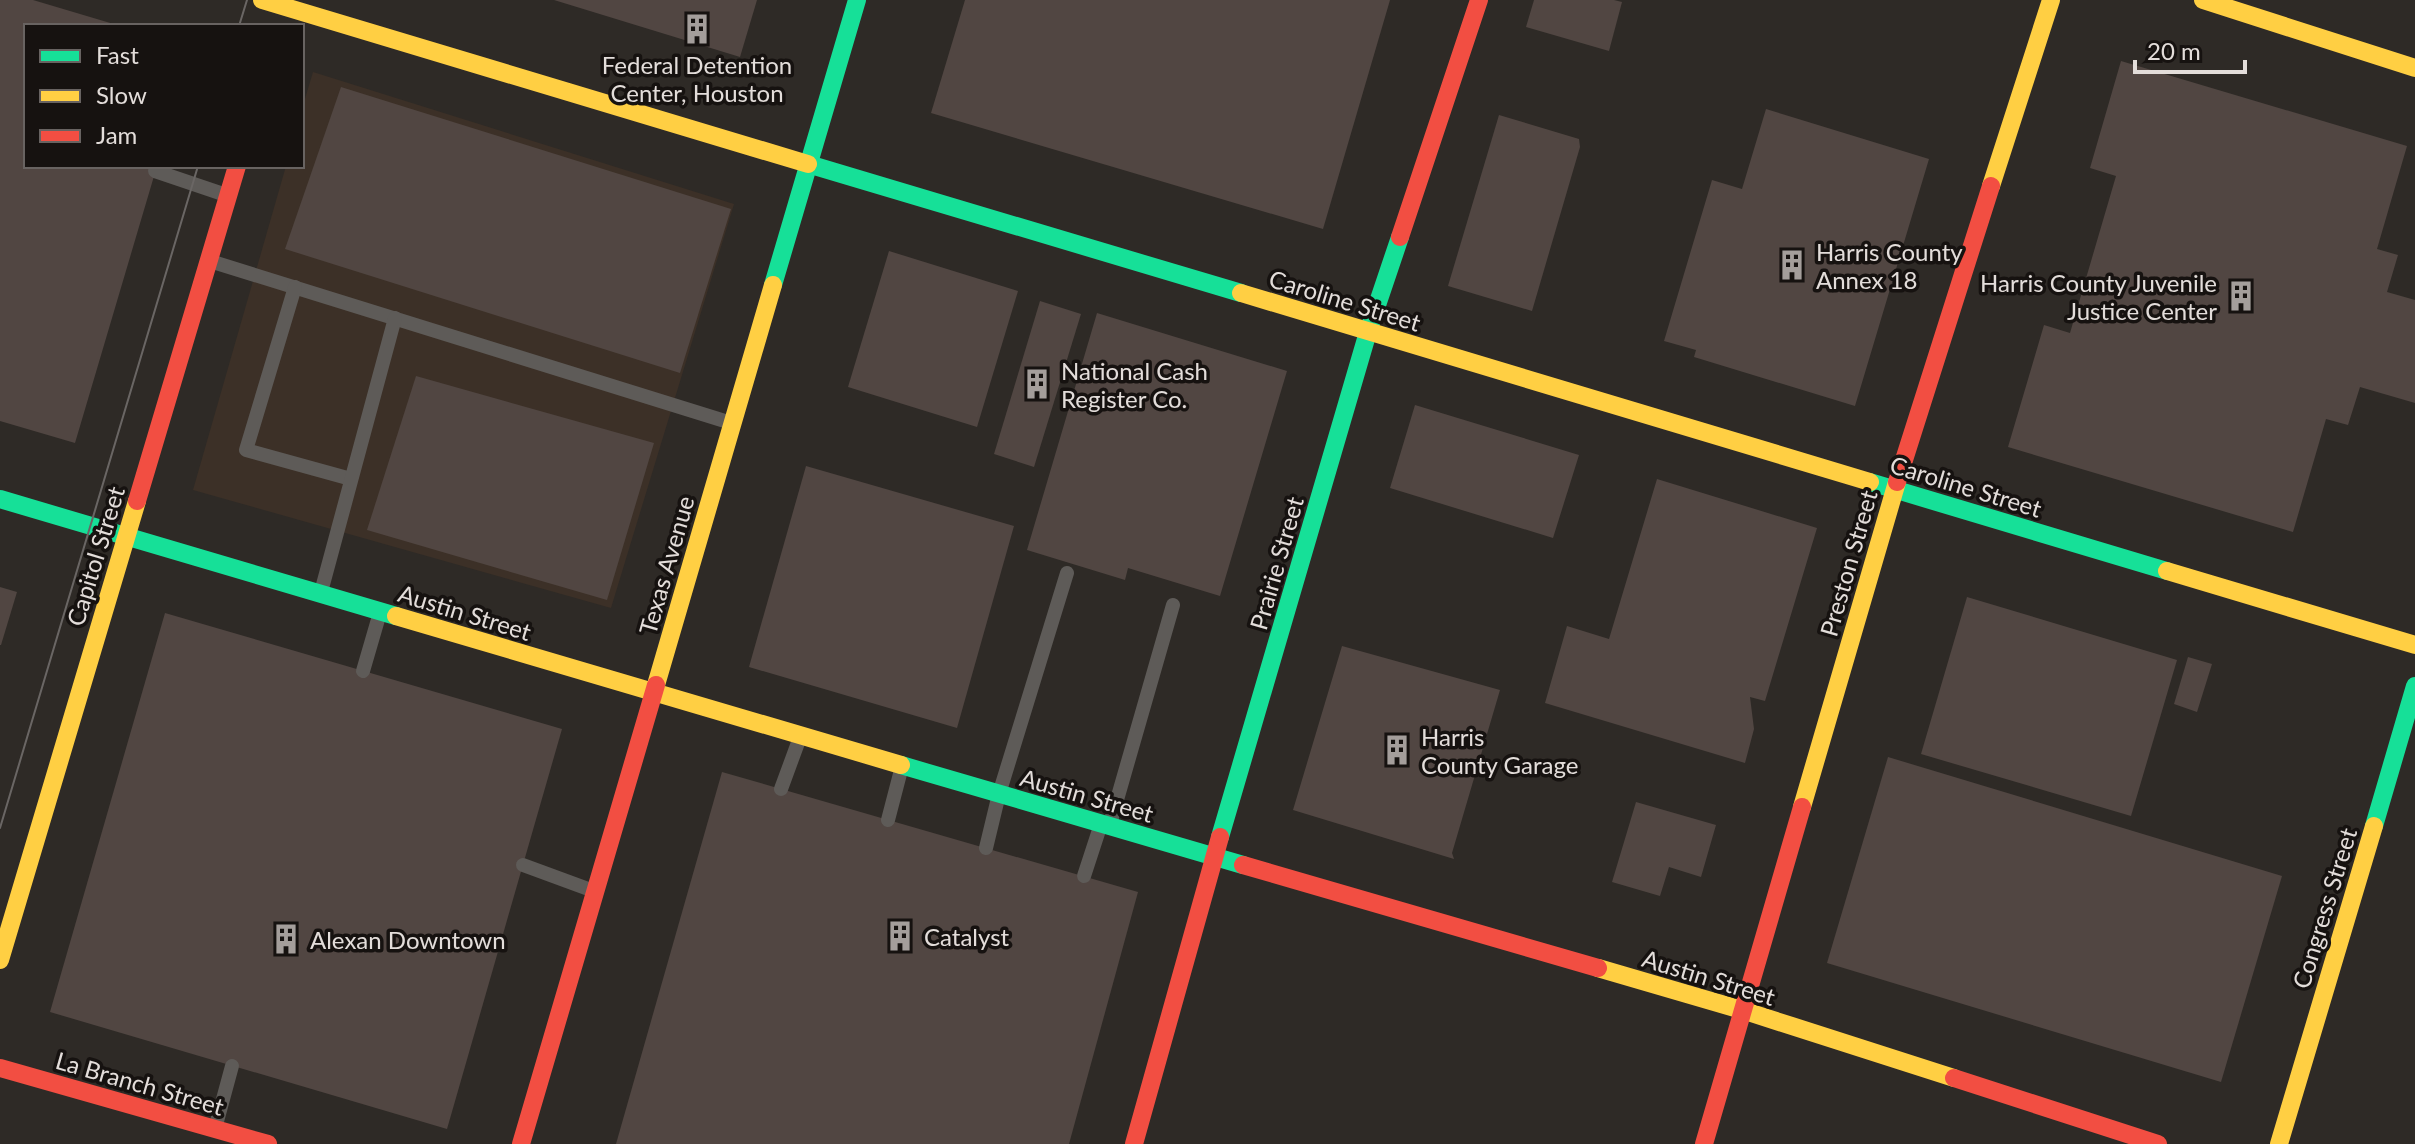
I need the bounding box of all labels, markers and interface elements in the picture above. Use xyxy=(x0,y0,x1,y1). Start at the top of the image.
building icon: Federal Detention Center, Houston xyxy=(680,12,714,46)
legend xyxy=(24,24,304,168)
scale bar xyxy=(2135,24,2245,74)
text: 20 m xyxy=(2147,36,2201,65)
text: Fast xyxy=(96,40,139,69)
place label: Federal Detention Center, Houston xyxy=(602,50,792,107)
text: Slow xyxy=(96,80,147,109)
text: Jam xyxy=(96,120,137,149)
place label: Harris County Annex 18 xyxy=(1816,237,1963,294)
building icon: Harris County Annex 18 xyxy=(1775,248,1809,282)
street label: Caroline Street xyxy=(1266,263,1425,337)
place label: Harris County Juvenile Justice Center xyxy=(1980,268,2217,325)
building icon: Harris County Juvenile Justice Center xyxy=(2224,279,2258,313)
place label: National Cash Register Co. xyxy=(1061,356,1208,413)
building icon: National Cash Register Co. xyxy=(1020,367,1054,401)
street label: Caroline Street xyxy=(1887,449,2046,523)
street label: Capitol Street xyxy=(60,482,130,629)
street label: Preston Street xyxy=(1813,486,1883,639)
street label: Texas Avenue xyxy=(632,492,700,638)
street label: Prairie Street xyxy=(1243,493,1309,633)
street label: Austin Street xyxy=(395,578,535,646)
place label: Harris County Garage xyxy=(1421,722,1578,779)
building icon: Harris County Garage xyxy=(1380,733,1414,767)
street label: Austin Street xyxy=(1017,762,1157,828)
street label: Congress Street xyxy=(2286,824,2362,992)
building icon: Catalyst xyxy=(883,919,917,953)
building icon: Alexan Downtown xyxy=(269,922,303,956)
place label: Catalyst xyxy=(924,922,1010,951)
place label: Alexan Downtown xyxy=(310,925,506,954)
street label: Austin Street xyxy=(1639,943,1779,1011)
street label: La Branch Street xyxy=(53,1045,228,1121)

